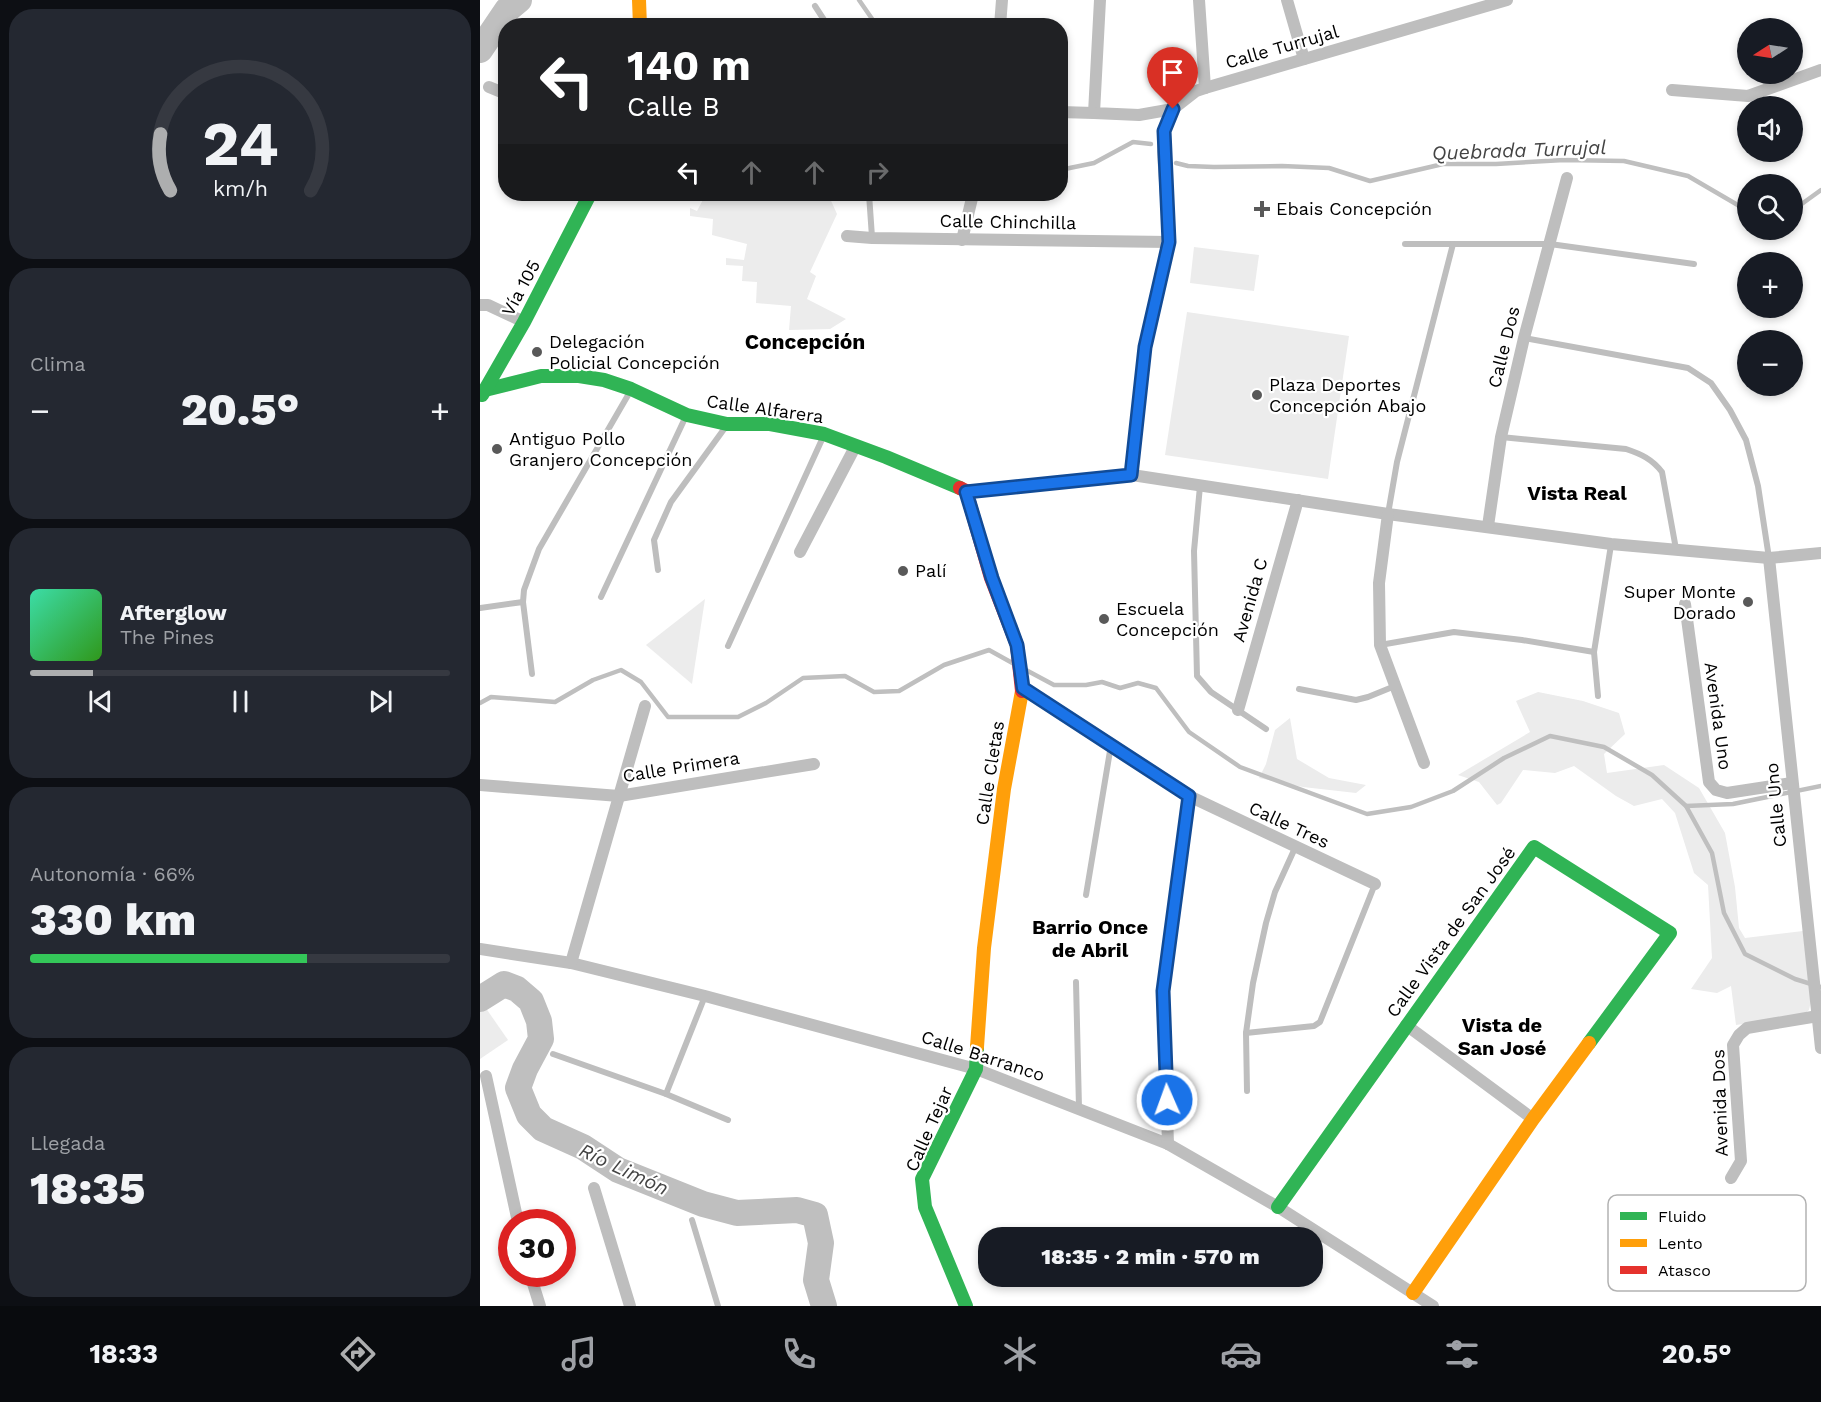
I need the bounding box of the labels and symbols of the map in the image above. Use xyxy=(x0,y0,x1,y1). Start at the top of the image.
north arrow xyxy=(1737,18,1803,84)
street label: Calle Turrujal xyxy=(1223,20,1341,73)
pin xyxy=(1147,47,1198,109)
water label: Quebrada Turrujal xyxy=(1431,135,1607,165)
place label: Ebais Concepción xyxy=(1276,198,1432,219)
marker: Ebais Concepción xyxy=(1253,200,1271,218)
street label: Calle Chinchilla xyxy=(939,210,1077,233)
street label: Vía 105 xyxy=(497,256,544,319)
street label: Calle Dos xyxy=(1483,304,1524,390)
district label: Concepción xyxy=(745,329,865,354)
place label: Delegación Policial Concepción xyxy=(549,331,720,373)
marker: Delegación Policial Concepción xyxy=(530,345,544,359)
place label: Plaza Deportes Concepción Abajo xyxy=(1269,374,1426,416)
marker: Plaza Deportes Concepción Abajo xyxy=(1250,388,1264,402)
street label: Calle Alfarera xyxy=(705,390,825,427)
place label: Antiguo Pollo Granjero Concepción xyxy=(509,428,692,470)
marker: Antiguo Pollo Granjero Concepción xyxy=(490,442,504,456)
district label: Vista Real xyxy=(1527,481,1627,505)
street label: Avenida C xyxy=(1228,555,1272,644)
place label: Palí xyxy=(915,560,947,581)
marker: Palí xyxy=(896,564,910,578)
place label: Super Monte Dorado xyxy=(1624,581,1736,623)
marker: Super Monte Dorado xyxy=(1741,595,1755,609)
place label: Escuela Concepción xyxy=(1116,598,1219,640)
marker: Escuela Concepción xyxy=(1097,612,1111,626)
street label: Avenida Uno xyxy=(1701,661,1736,771)
street label: Calle Cletas xyxy=(971,719,1008,827)
street label: Calle Primera xyxy=(621,747,741,786)
street label: Calle Uno xyxy=(1761,762,1790,848)
street label: Calle Tres xyxy=(1246,797,1333,852)
street label: Calle Vista de San José xyxy=(1382,842,1520,1021)
district label: Barrio Once de Abril xyxy=(1032,915,1148,962)
district label: Vista de San José xyxy=(1458,1013,1546,1060)
street label: Calle Barranco xyxy=(919,1026,1048,1085)
street label: Avenida Dos xyxy=(1707,1049,1732,1157)
position arrow xyxy=(1135,1068,1199,1132)
street label: Calle Tejar xyxy=(900,1083,957,1175)
water label: Río Limón xyxy=(576,1138,672,1200)
legend xyxy=(1608,1195,1806,1291)
text: Fluido xyxy=(1658,1207,1706,1226)
speed limit sign: 30 xyxy=(498,1209,576,1287)
text: Lento xyxy=(1658,1234,1703,1253)
text: Atasco xyxy=(1658,1261,1711,1280)

